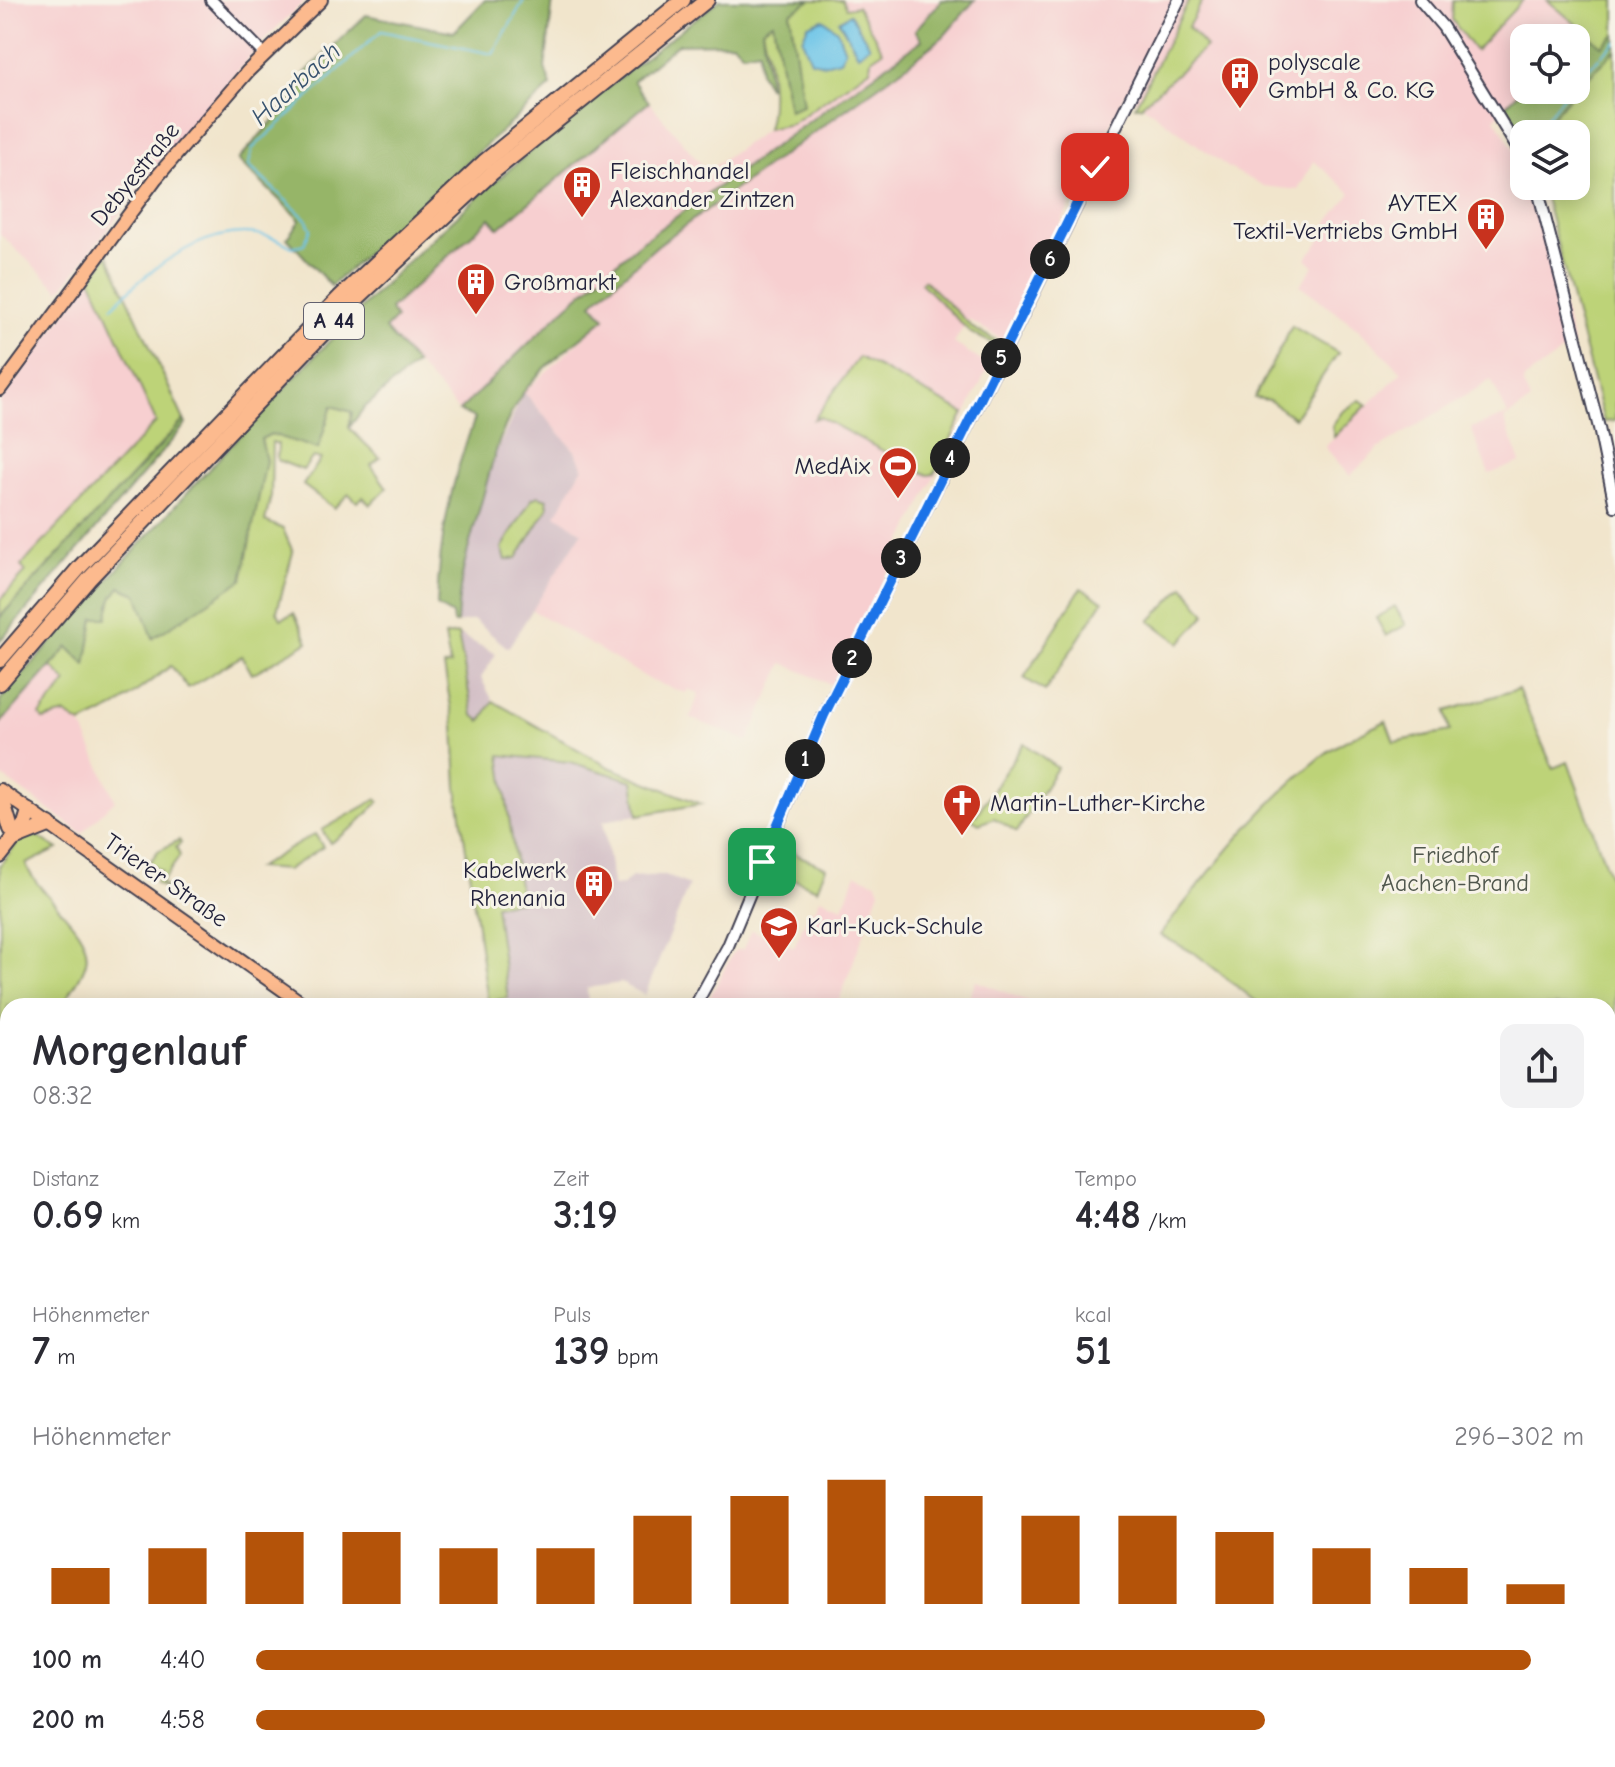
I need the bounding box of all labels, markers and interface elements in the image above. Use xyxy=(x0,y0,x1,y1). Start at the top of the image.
map controls xyxy=(1510,24,1590,200)
button: locate xyxy=(1510,24,1590,104)
water label: Haarbach xyxy=(245,36,347,132)
place label: polyscale GmbH & Co. KG xyxy=(1268,48,1435,104)
building icon: polyscale GmbH & Co. KG xyxy=(1219,55,1261,110)
street label: Debyestraße xyxy=(85,117,185,231)
button: layers xyxy=(1510,120,1590,200)
pin xyxy=(1061,133,1129,201)
icon: check xyxy=(1073,145,1117,189)
place label: Fleischhandel Alexander Zintzen xyxy=(610,157,795,213)
building icon: Fleischhandel Alexander Zintzen xyxy=(561,164,603,219)
place label: AYTEX Textil-Vertriebs GmbH xyxy=(1233,189,1458,245)
building icon: AYTEX Textil-Vertriebs GmbH xyxy=(1465,196,1507,251)
pin: 6 xyxy=(1030,239,1070,279)
text: 6 xyxy=(1044,246,1056,272)
building icon: Großmarkt xyxy=(455,261,497,316)
place label: Großmarkt xyxy=(504,268,617,296)
road number: A 44 xyxy=(304,303,364,339)
pin: 5 xyxy=(981,338,1021,378)
text: 5 xyxy=(995,345,1007,371)
pin: 4 xyxy=(930,438,970,478)
sports icon: MedAix xyxy=(877,445,919,500)
text: 4 xyxy=(945,445,955,471)
place label: MedAix xyxy=(794,452,871,480)
pin: 3 xyxy=(881,538,921,578)
text: 3 xyxy=(896,545,906,571)
pin: 2 xyxy=(832,638,872,678)
text: 2 xyxy=(847,645,857,671)
pin: 1 xyxy=(785,739,825,779)
text: 1 xyxy=(801,746,809,772)
church icon: Martin-Luther-Kirche xyxy=(941,782,983,837)
place label: Martin-Luther-Kirche xyxy=(990,789,1205,817)
street label: Trierer Straße xyxy=(99,827,233,933)
pin xyxy=(728,828,796,896)
icon: arrive xyxy=(740,840,784,884)
park label: Friedhof Aachen-Brand xyxy=(1381,841,1529,897)
place label: Kabelwerk Rhenania xyxy=(463,856,566,912)
building icon: Kabelwerk Rhenania xyxy=(573,863,615,918)
school or university icon: Karl-Kuck-Schule xyxy=(758,905,800,960)
place label: Karl-Kuck-Schule xyxy=(807,912,983,940)
button: share xyxy=(1500,1024,1584,1108)
text: Morgenlauf xyxy=(32,1025,246,1076)
text: 08:32 xyxy=(32,1081,93,1111)
text: Distanz xyxy=(32,1166,99,1192)
text: Zeit xyxy=(553,1166,588,1192)
text: Tempo xyxy=(1075,1166,1137,1192)
text: 0.69 xyxy=(32,1192,104,1238)
text: 3:19 xyxy=(553,1192,618,1238)
text: 4:48 xyxy=(1075,1192,1141,1238)
text: km xyxy=(104,1208,140,1234)
text: /km xyxy=(1141,1208,1187,1234)
text: Höhenmeter xyxy=(32,1302,149,1328)
text: Puls xyxy=(553,1302,591,1328)
text: kcal xyxy=(1075,1302,1112,1328)
text: 7 xyxy=(32,1328,50,1374)
text: 139 xyxy=(553,1328,610,1374)
text: 51 xyxy=(1075,1328,1112,1374)
text: m xyxy=(50,1344,76,1370)
text: bpm xyxy=(610,1344,659,1370)
text: Höhenmeter xyxy=(32,1422,170,1452)
text: 296–302 m xyxy=(1454,1422,1584,1452)
text: 100 m xyxy=(32,1645,102,1675)
text: 4:40 xyxy=(160,1645,206,1675)
text: 200 m xyxy=(32,1705,105,1735)
text: 4:58 xyxy=(160,1705,205,1735)

